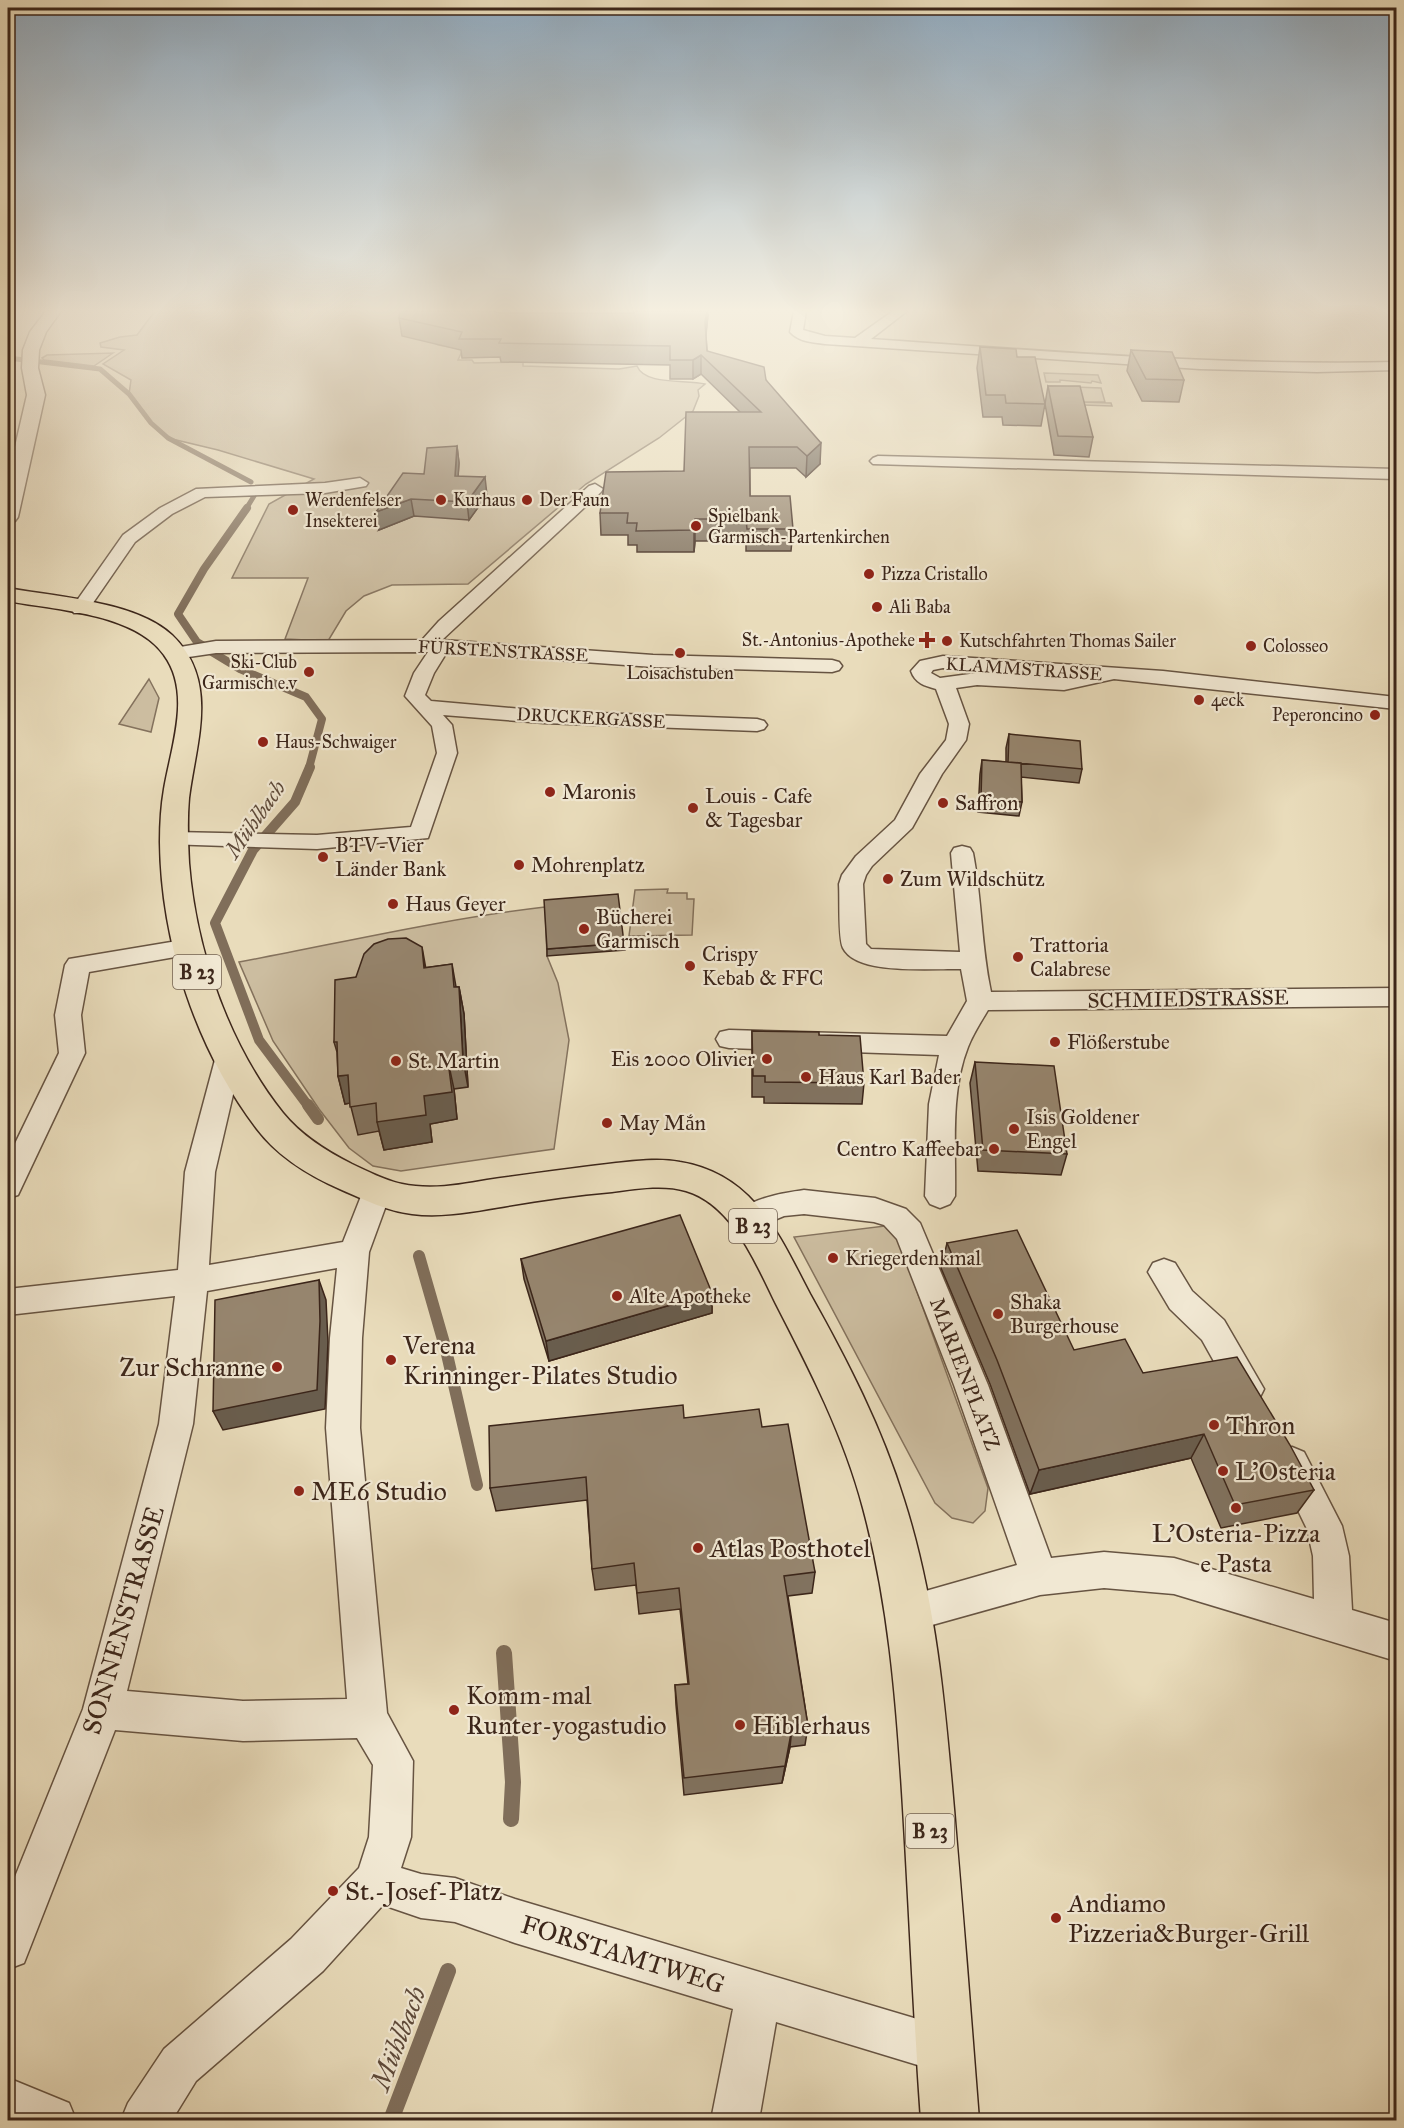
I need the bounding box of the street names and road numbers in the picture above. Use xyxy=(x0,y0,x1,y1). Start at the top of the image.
street label: FÜRSTENSTRASSE xyxy=(417,635,589,666)
street label: KLAMMSTRASSE xyxy=(945,653,1103,685)
street label: DRUCKERGASSE xyxy=(516,703,666,733)
road number: B 23 xyxy=(173,955,221,989)
street label: SCHMIEDSTRASSE xyxy=(1087,984,1289,1014)
road number: B 23 xyxy=(729,1209,777,1243)
street label: MARIENPLATZ xyxy=(924,1294,1006,1454)
street label: SONNENSTRASSE xyxy=(75,1502,171,1738)
road number: B 23 xyxy=(906,1814,954,1848)
street label: FORSTAMTWEG xyxy=(517,1908,729,2000)

